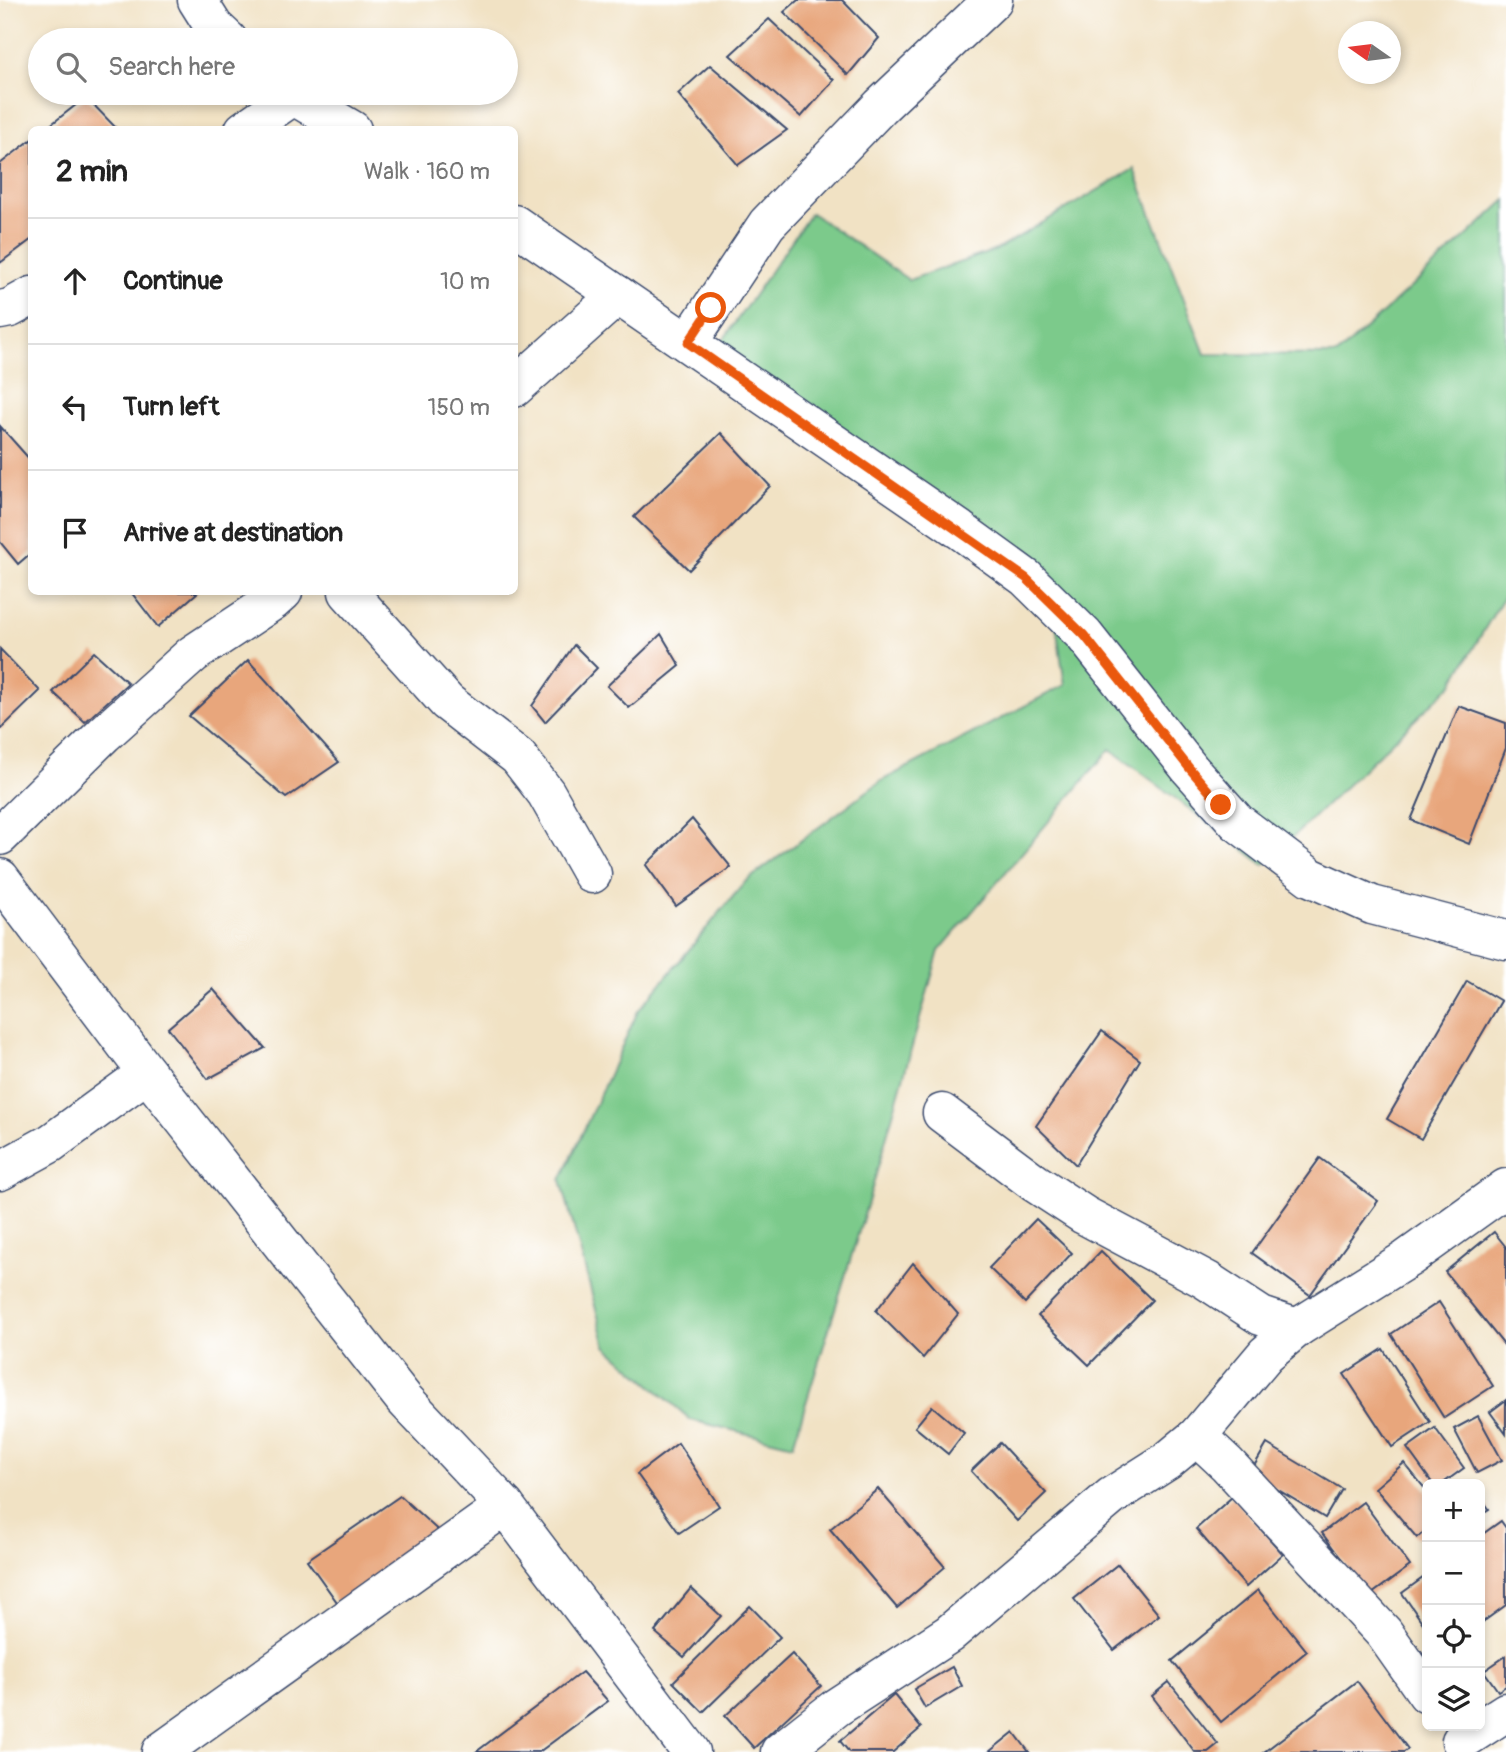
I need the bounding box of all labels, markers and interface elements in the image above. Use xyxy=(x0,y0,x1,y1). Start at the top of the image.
north arrow xyxy=(1338,21,1401,84)
search box xyxy=(28,28,518,105)
icon: search xyxy=(52,48,90,86)
text: Search here xyxy=(108,51,235,83)
text: 2 min xyxy=(56,153,128,190)
text: Walk · 160 m xyxy=(364,157,490,186)
icon: ahead xyxy=(56,262,94,300)
text: Continue xyxy=(123,265,223,297)
text: 10 m xyxy=(440,267,490,296)
route start xyxy=(695,292,726,323)
icon: left xyxy=(56,388,94,426)
text: Turn left xyxy=(123,391,219,423)
text: 150 m xyxy=(427,393,490,422)
icon: arrive xyxy=(56,514,94,552)
text: Arrive at destination xyxy=(123,517,343,549)
route end xyxy=(1205,789,1236,820)
map controls xyxy=(1422,1479,1485,1731)
button: + xyxy=(1422,1479,1485,1542)
button: − xyxy=(1422,1542,1485,1605)
button: locate xyxy=(1422,1605,1485,1668)
button: layers xyxy=(1422,1668,1485,1731)

